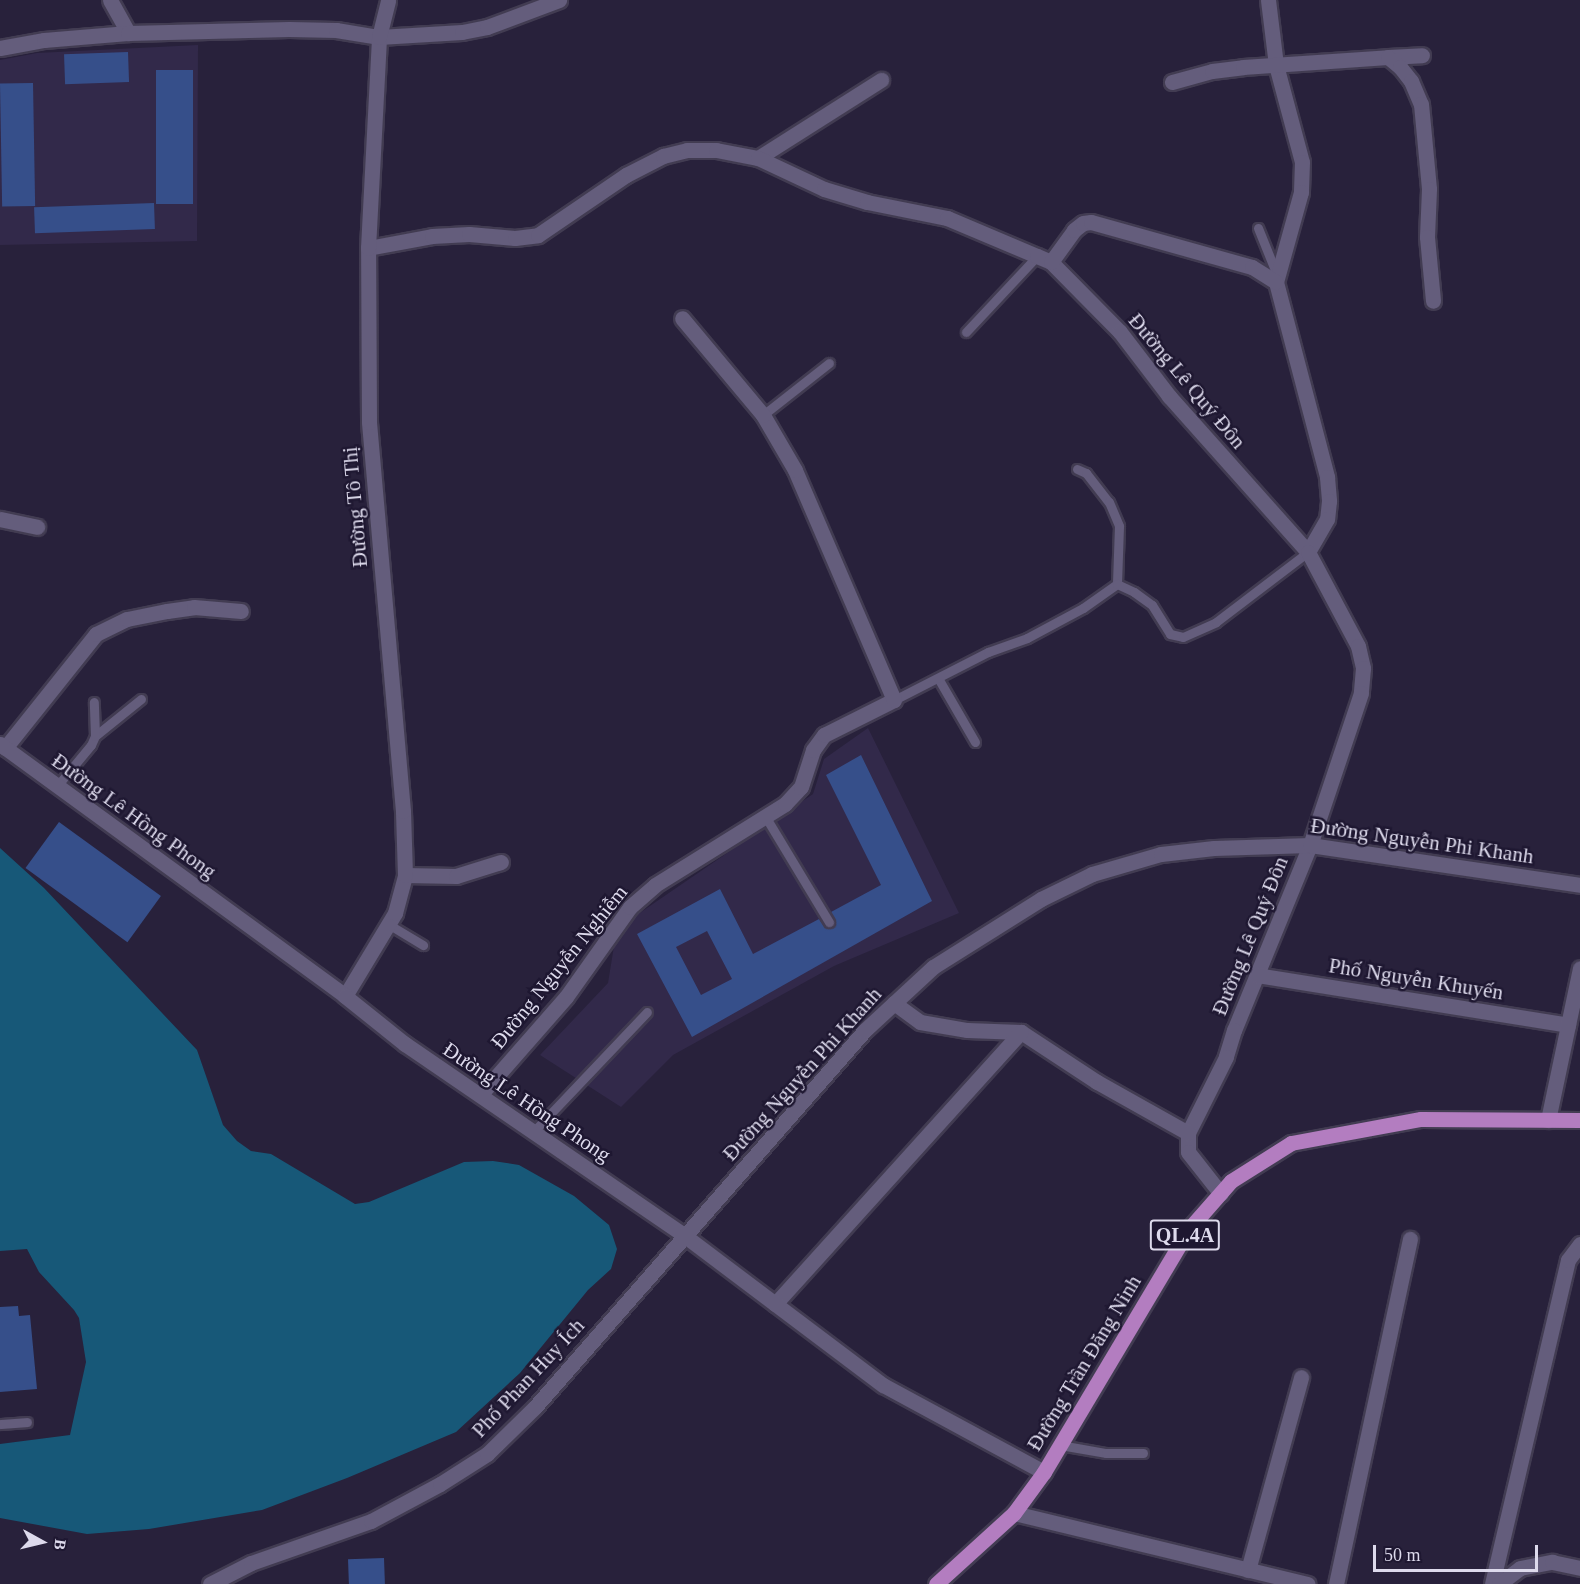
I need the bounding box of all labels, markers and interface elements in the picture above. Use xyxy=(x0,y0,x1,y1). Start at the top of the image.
street label: Đường Lê Quý Đôn xyxy=(1123,308,1251,454)
street label: Đường Tô Thị xyxy=(337,445,373,569)
street label: Đường Lê Hồng Phong xyxy=(47,748,221,884)
street label: Đường Nguyễn Phi Khanh xyxy=(1309,813,1535,869)
street label: Đường Lê Quý Đôn xyxy=(1207,853,1293,1019)
street label: Đường Nguyễn Nghiễm xyxy=(485,880,633,1054)
street label: Phố Nguyễn Khuyến xyxy=(1327,953,1505,1005)
street label: Đường Nguyễn Phi Khanh xyxy=(717,982,887,1166)
street label: Đường Lê Hồng Phong xyxy=(438,1037,616,1167)
road number: QL.4A xyxy=(1149,1218,1221,1252)
street label: Đường Trần Đăng Ninh xyxy=(1021,1270,1147,1456)
street label: Phố Phan Huy Ích xyxy=(466,1313,590,1443)
north arrow xyxy=(12,1512,72,1572)
scale bar xyxy=(1376,1533,1541,1571)
text: B xyxy=(51,1538,69,1551)
text: 50 m xyxy=(1384,1545,1421,1565)

